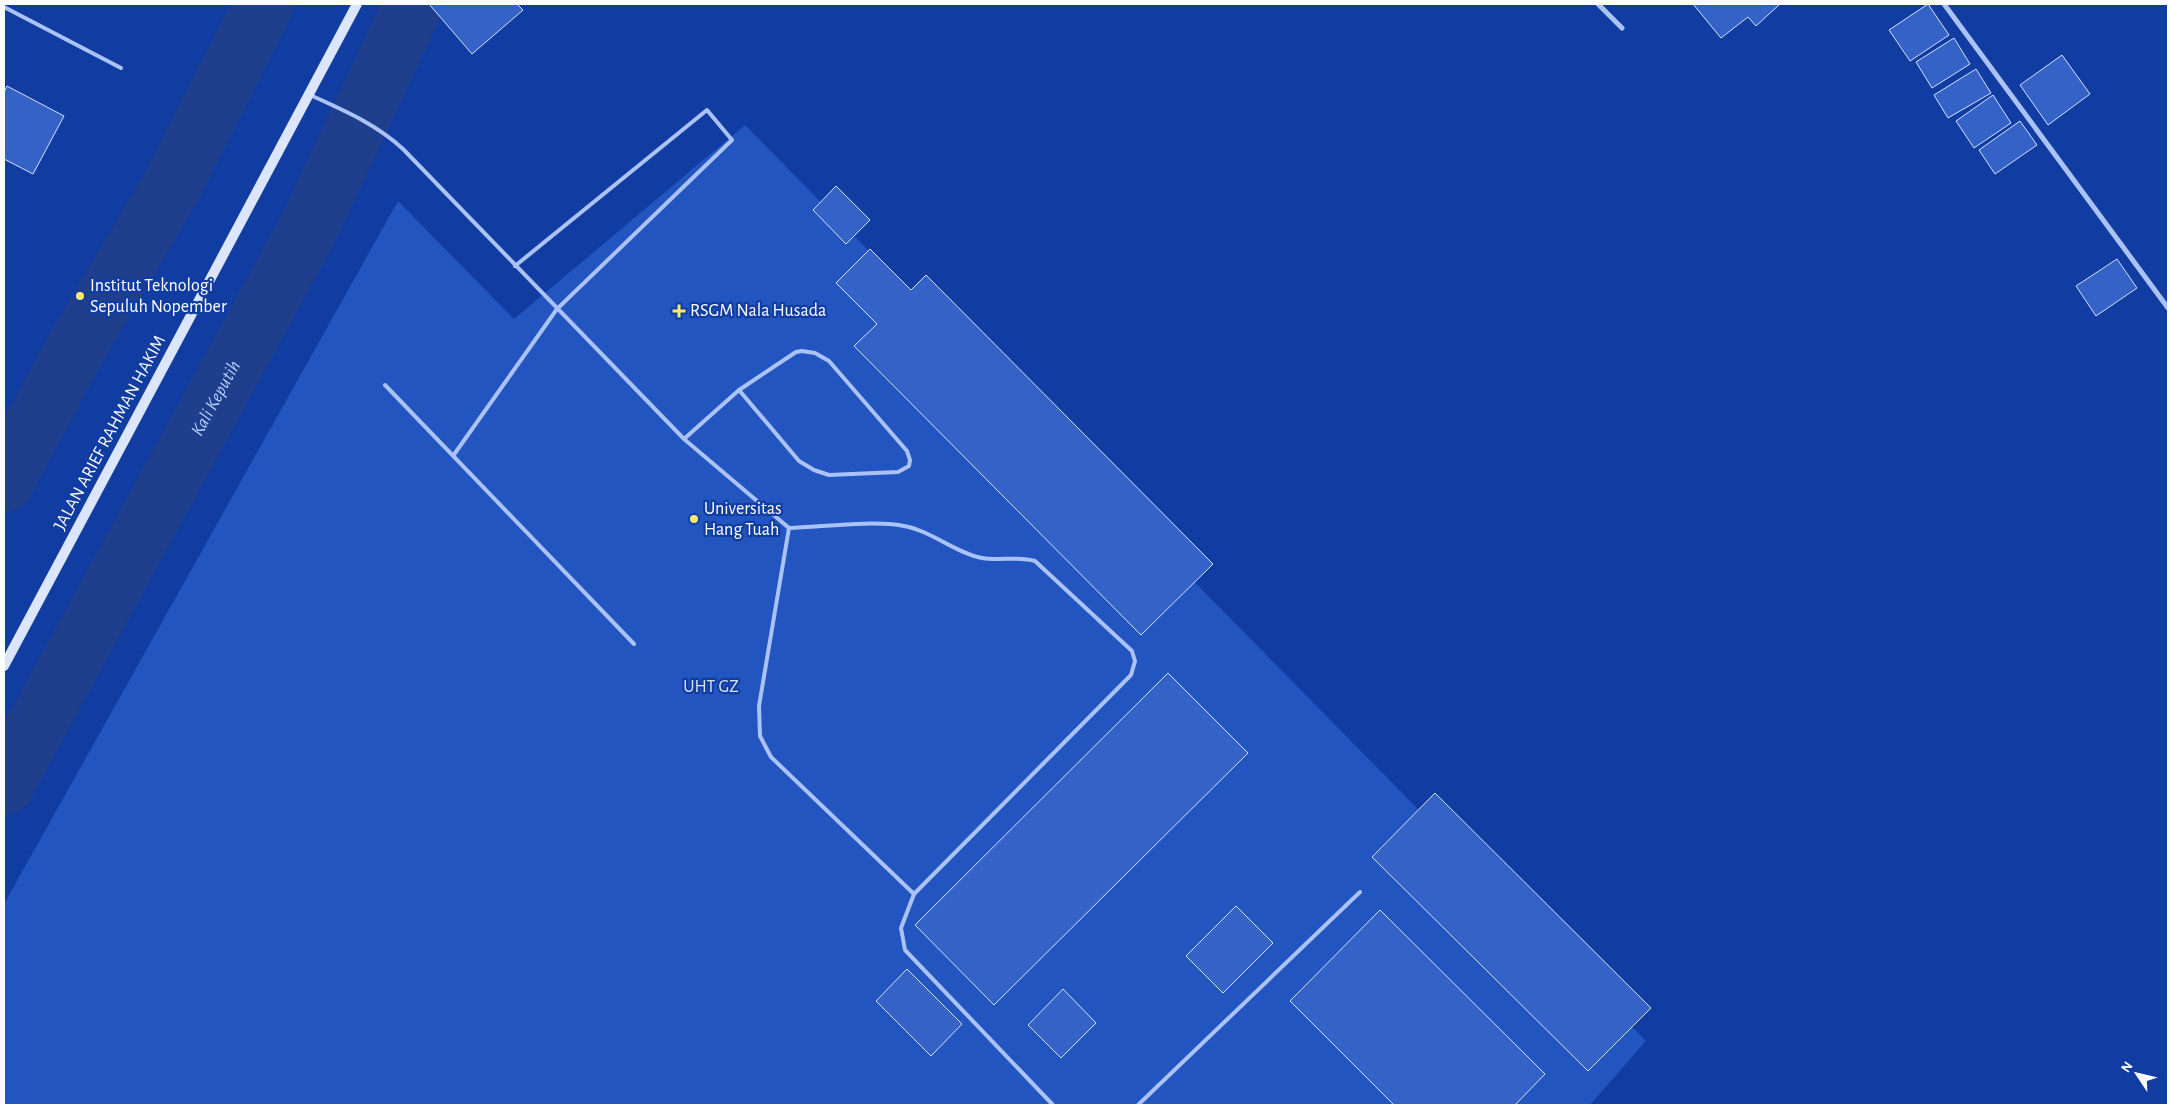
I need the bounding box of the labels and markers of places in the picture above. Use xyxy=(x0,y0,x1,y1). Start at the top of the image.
place label: Institut Teknologi Sepuluh Nopember xyxy=(90,277,227,316)
marker: Institut Teknologi Sepuluh Nopember xyxy=(74,290,86,302)
place label: RSGM Nala Husada xyxy=(690,302,826,320)
marker: RSGM Nala Husada xyxy=(672,304,686,318)
place label: Universitas Hang Tuah xyxy=(704,500,782,539)
marker: Universitas Hang Tuah xyxy=(688,513,700,525)

